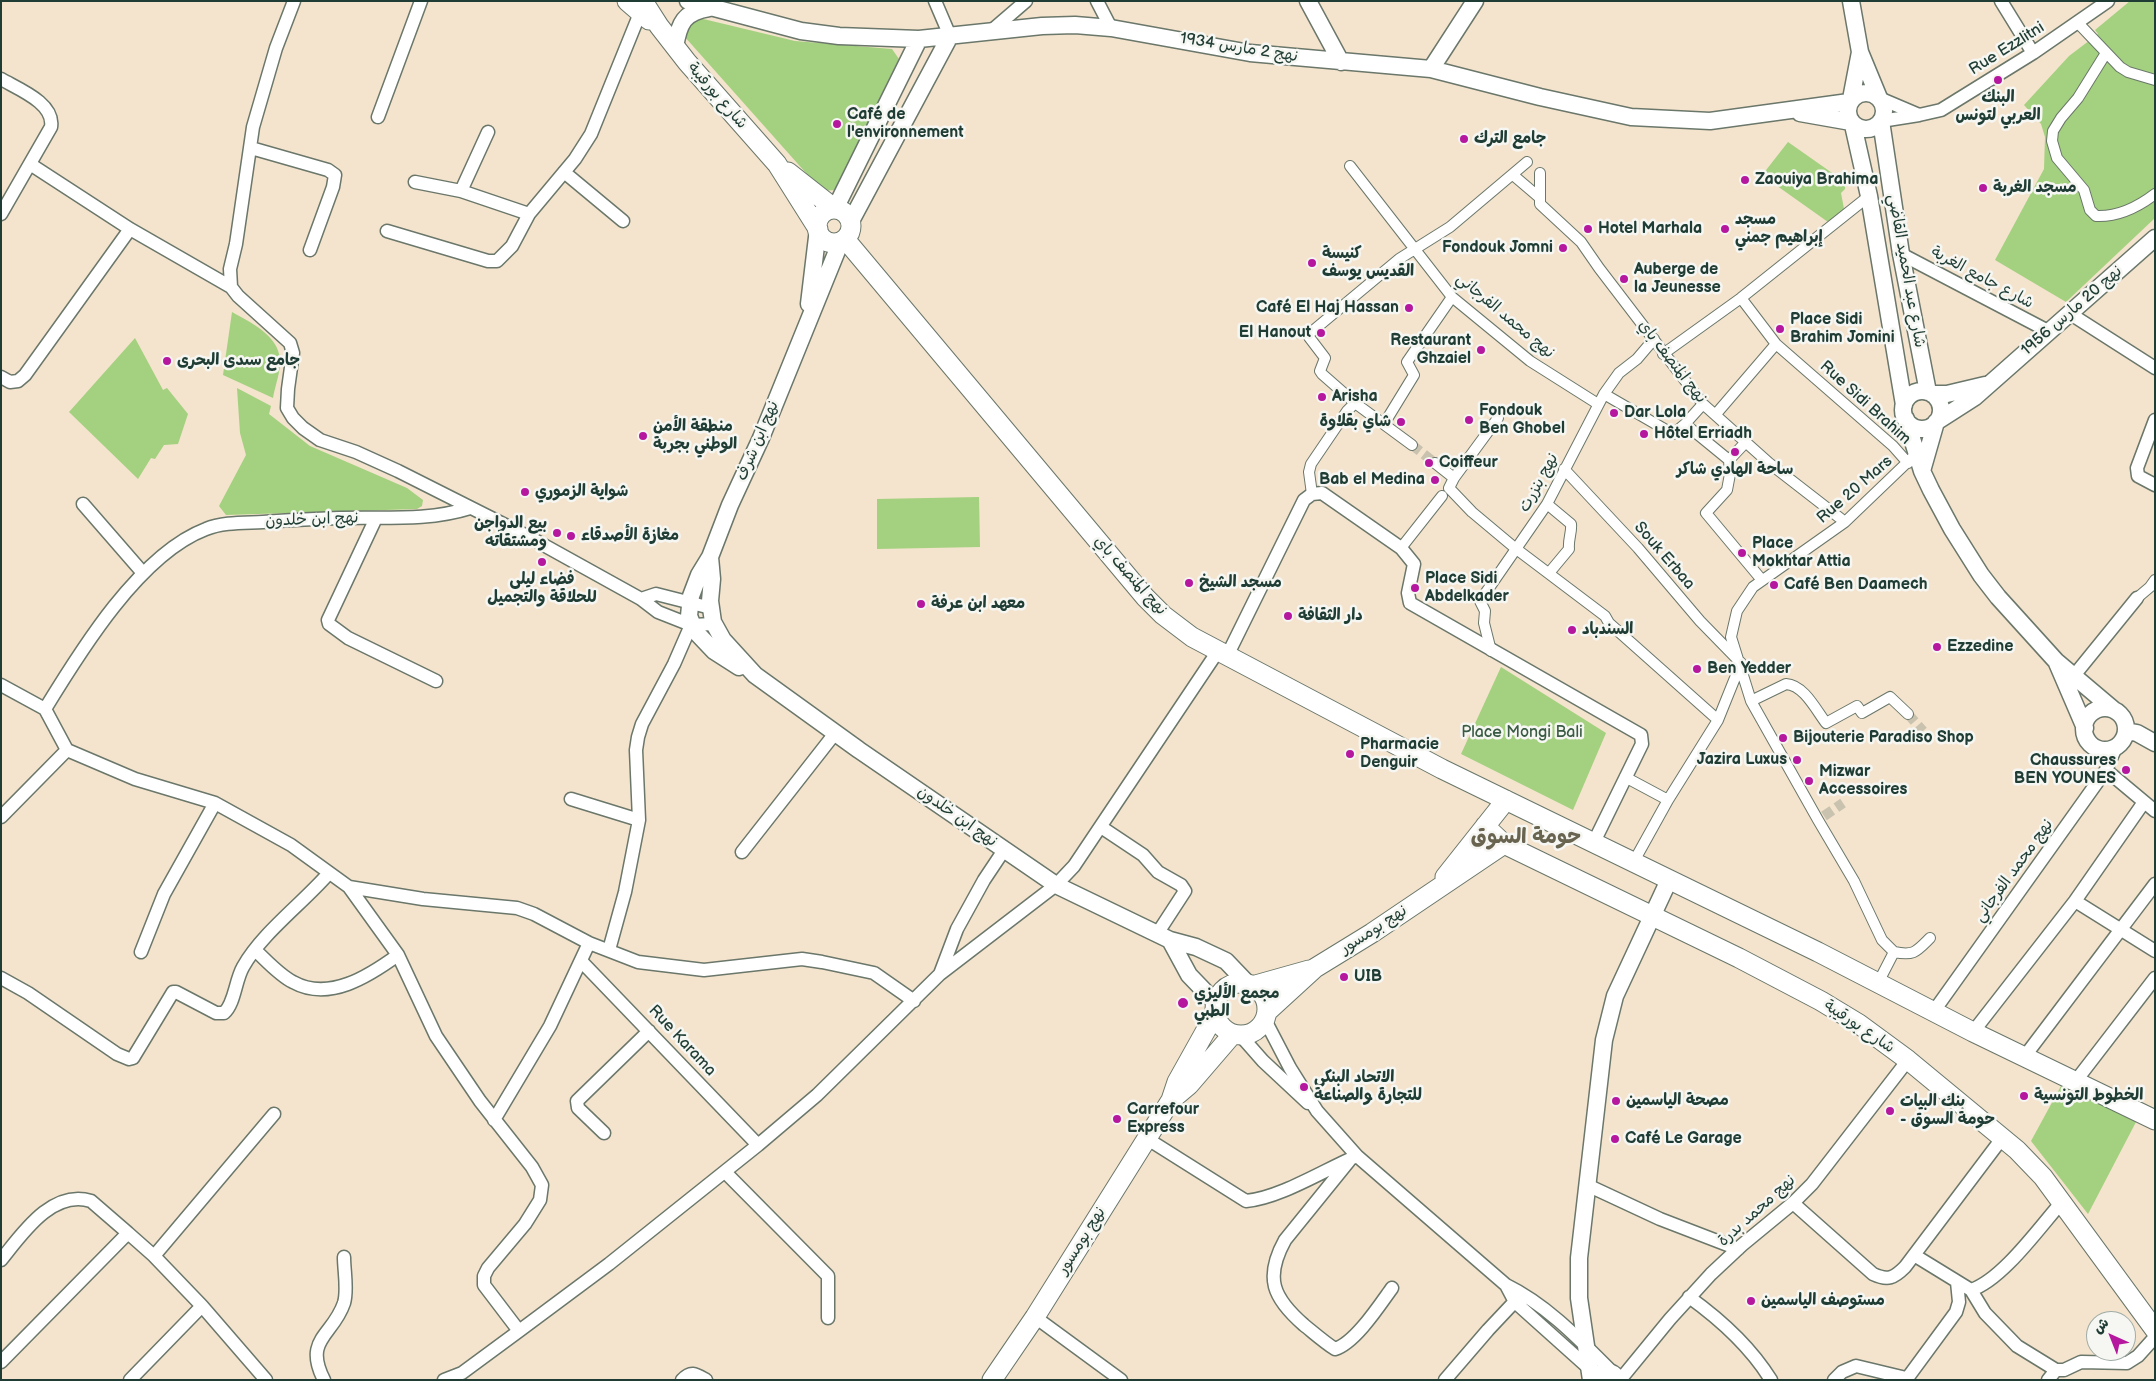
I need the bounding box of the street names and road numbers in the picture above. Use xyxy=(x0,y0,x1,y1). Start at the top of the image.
street label: Rue Ezzlitni xyxy=(1966,18,2048,80)
street label: نهج 2 مارس 1934 xyxy=(1179,29,1299,67)
street label: شارع بورقيبة xyxy=(683,59,751,133)
street label: شارع عبد الحميد القاضي xyxy=(1883,193,1929,349)
street label: شارع جامع الغربة xyxy=(1927,243,2037,313)
street label: نهج 20 مارس 1956 xyxy=(2017,262,2127,360)
street label: نهج محمد الفرجاني xyxy=(1452,269,1558,363)
street label: نهج المنصف باي xyxy=(1634,317,1710,407)
street label: Rue Sidi Brahim xyxy=(1815,357,1915,449)
street label: نهج ابن شرف xyxy=(733,398,783,484)
street label: نهج بنزرت xyxy=(1515,450,1563,516)
street label: Rue 20 Mars xyxy=(1813,452,1897,528)
street label: نهج ابن خلدون xyxy=(265,509,359,531)
street label: Souk Erbaa xyxy=(1629,518,1699,594)
street label: نهج المنصف باي xyxy=(1089,532,1171,620)
street label: نهج ابن خلدون xyxy=(913,782,1001,852)
street label: نهج محمد الفرجاني xyxy=(1970,816,2058,926)
street label: نهج بومسور xyxy=(1337,901,1411,959)
street label: شارع بورقيبة xyxy=(1820,996,1898,1058)
street label: Rue Karama xyxy=(644,1002,720,1080)
street label: نهج محمد بدرة xyxy=(1714,1171,1800,1251)
street label: نهج بومسور xyxy=(1054,1204,1110,1278)

